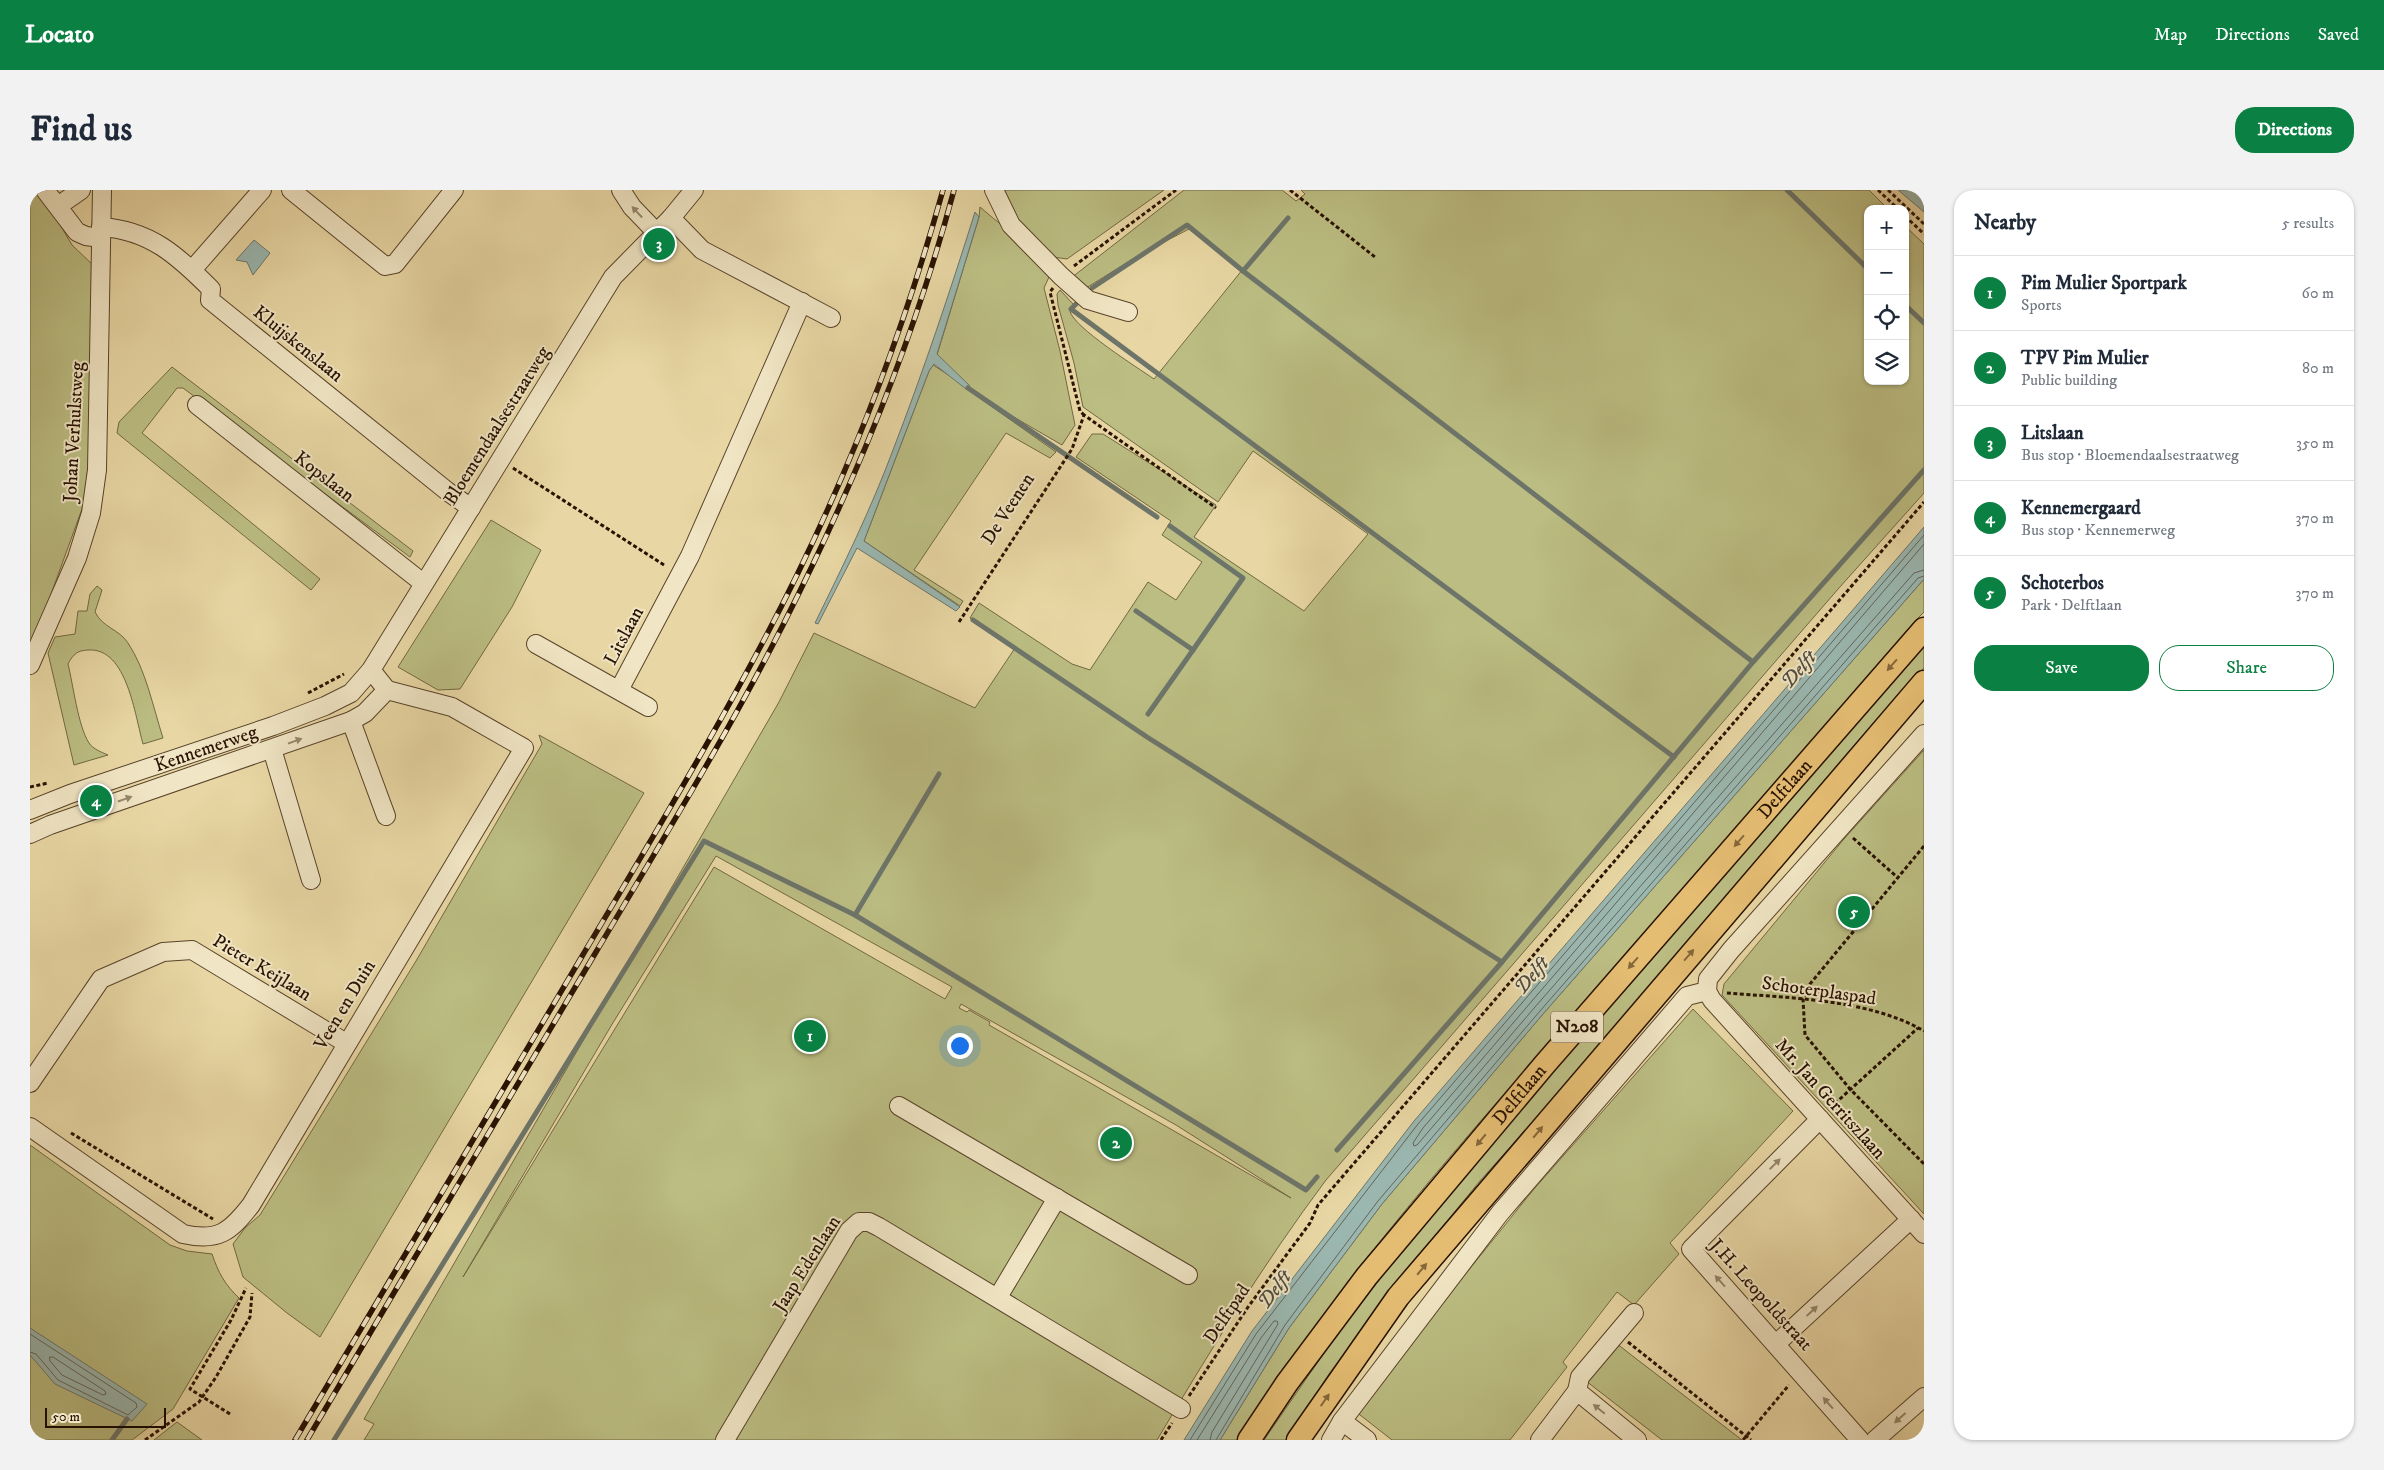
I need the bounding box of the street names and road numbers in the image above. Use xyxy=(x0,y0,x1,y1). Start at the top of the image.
street label: Kluijskenslaan xyxy=(248,301,348,387)
street label: Bloemendaalsestraatweg xyxy=(439,342,556,510)
street label: Johan Verhulstweg xyxy=(59,360,89,505)
street label: Kopslaan xyxy=(289,446,359,508)
street label: De Veenen xyxy=(976,469,1040,549)
street label: Litslaan xyxy=(599,603,649,669)
street label: Kennemerweg xyxy=(152,720,261,777)
street label: Delftlaan xyxy=(1753,754,1817,823)
street label: Pieter Keijlaan xyxy=(208,930,316,1007)
street label: Veen en Duin xyxy=(309,956,381,1055)
street label: Schoterplaspad xyxy=(1760,972,1878,1010)
road number: N208 xyxy=(1551,1012,1603,1042)
street label: Mr. Jan Gerritszlaan xyxy=(1770,1034,1890,1164)
street label: Delftlaan xyxy=(1487,1060,1551,1129)
street label: Jaap Edenlaan xyxy=(767,1211,846,1318)
street label: J.H. Leopoldstraat xyxy=(1703,1233,1817,1356)
street label: Delftpad xyxy=(1199,1279,1256,1348)

